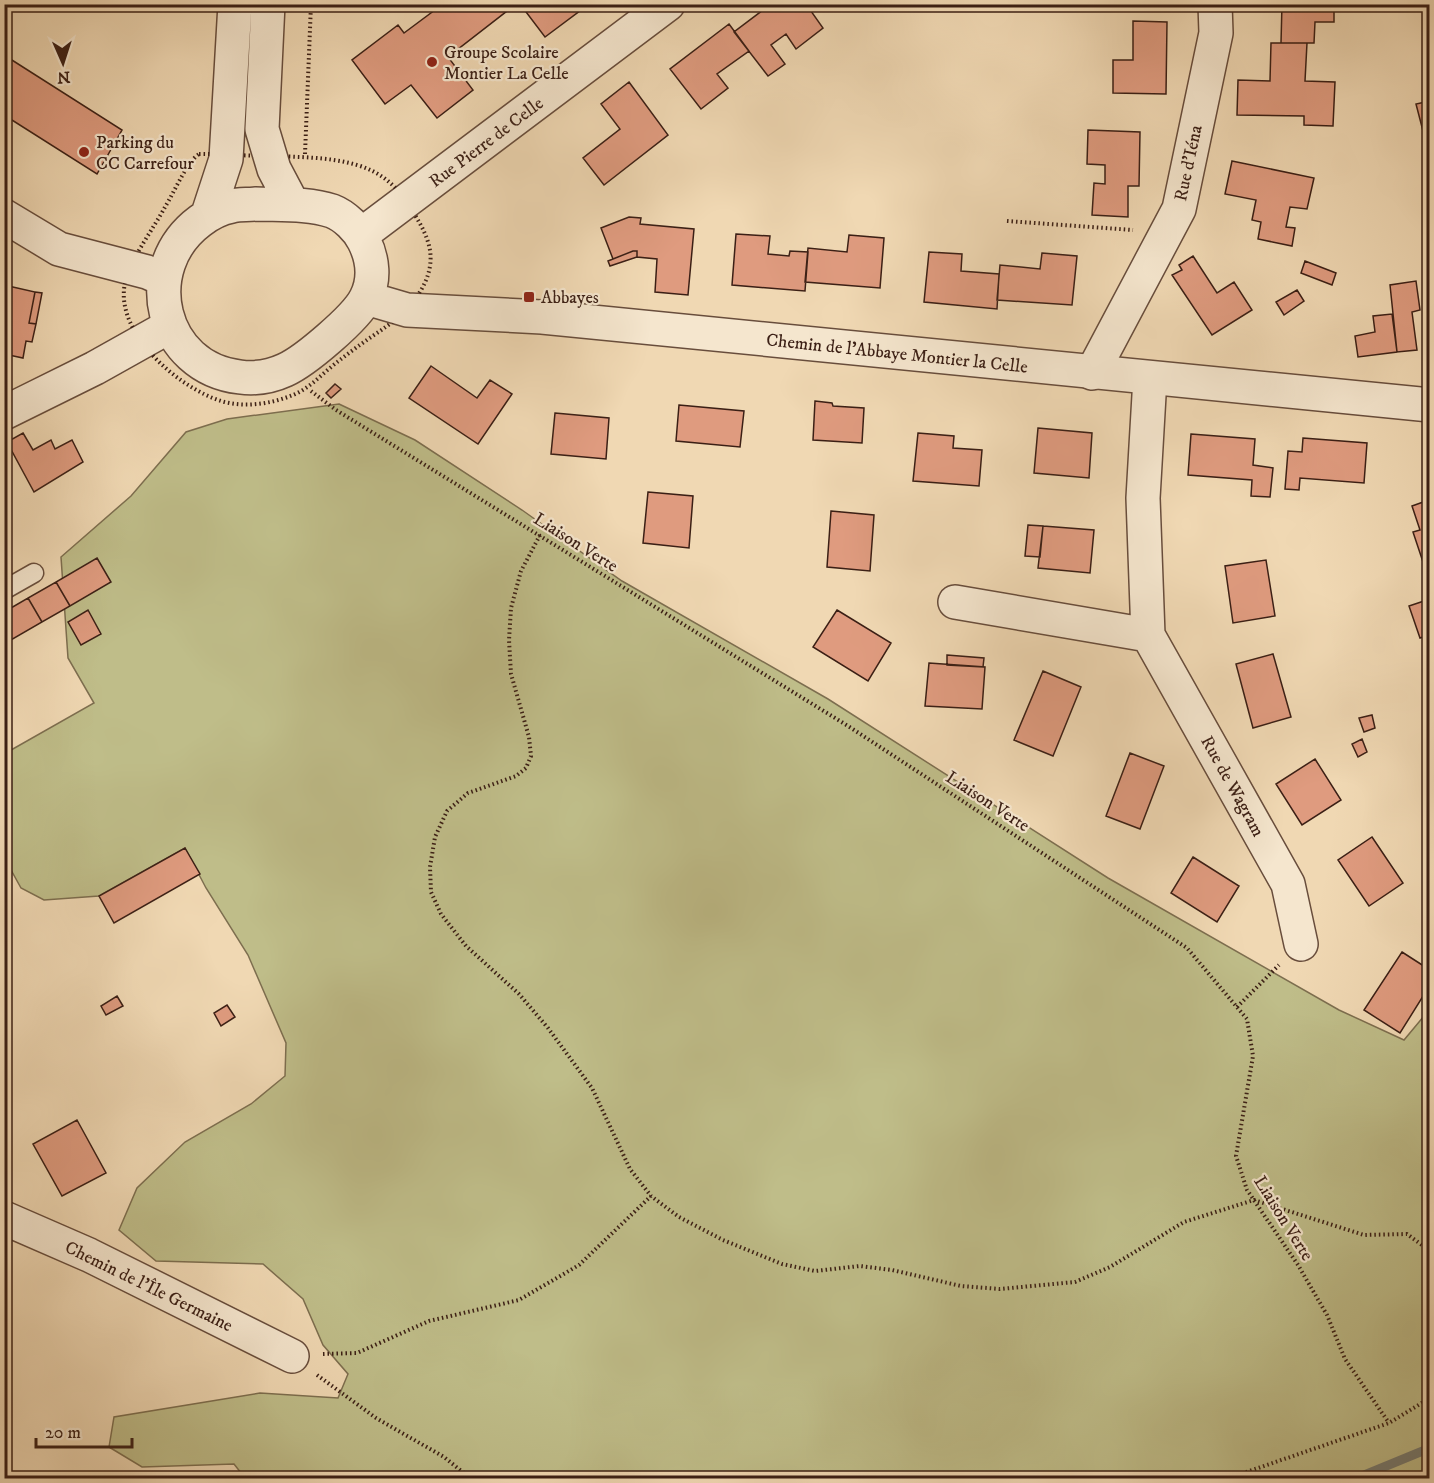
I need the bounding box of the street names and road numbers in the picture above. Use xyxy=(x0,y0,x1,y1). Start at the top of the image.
street label: Rue Pierre de Celle xyxy=(425,93,548,193)
street label: Rue d'Iéna xyxy=(1170,123,1208,203)
street label: Chemin de l'Abbaye Montier la Celle xyxy=(765,329,1029,379)
street label: Liaison Verte xyxy=(529,508,622,578)
street label: Rue de Wagram xyxy=(1195,732,1269,841)
street label: Liaison Verte xyxy=(941,767,1034,837)
street label: Liaison Verte xyxy=(1248,1172,1318,1265)
street label: Chemin de l'Île Germaine xyxy=(61,1237,236,1337)

